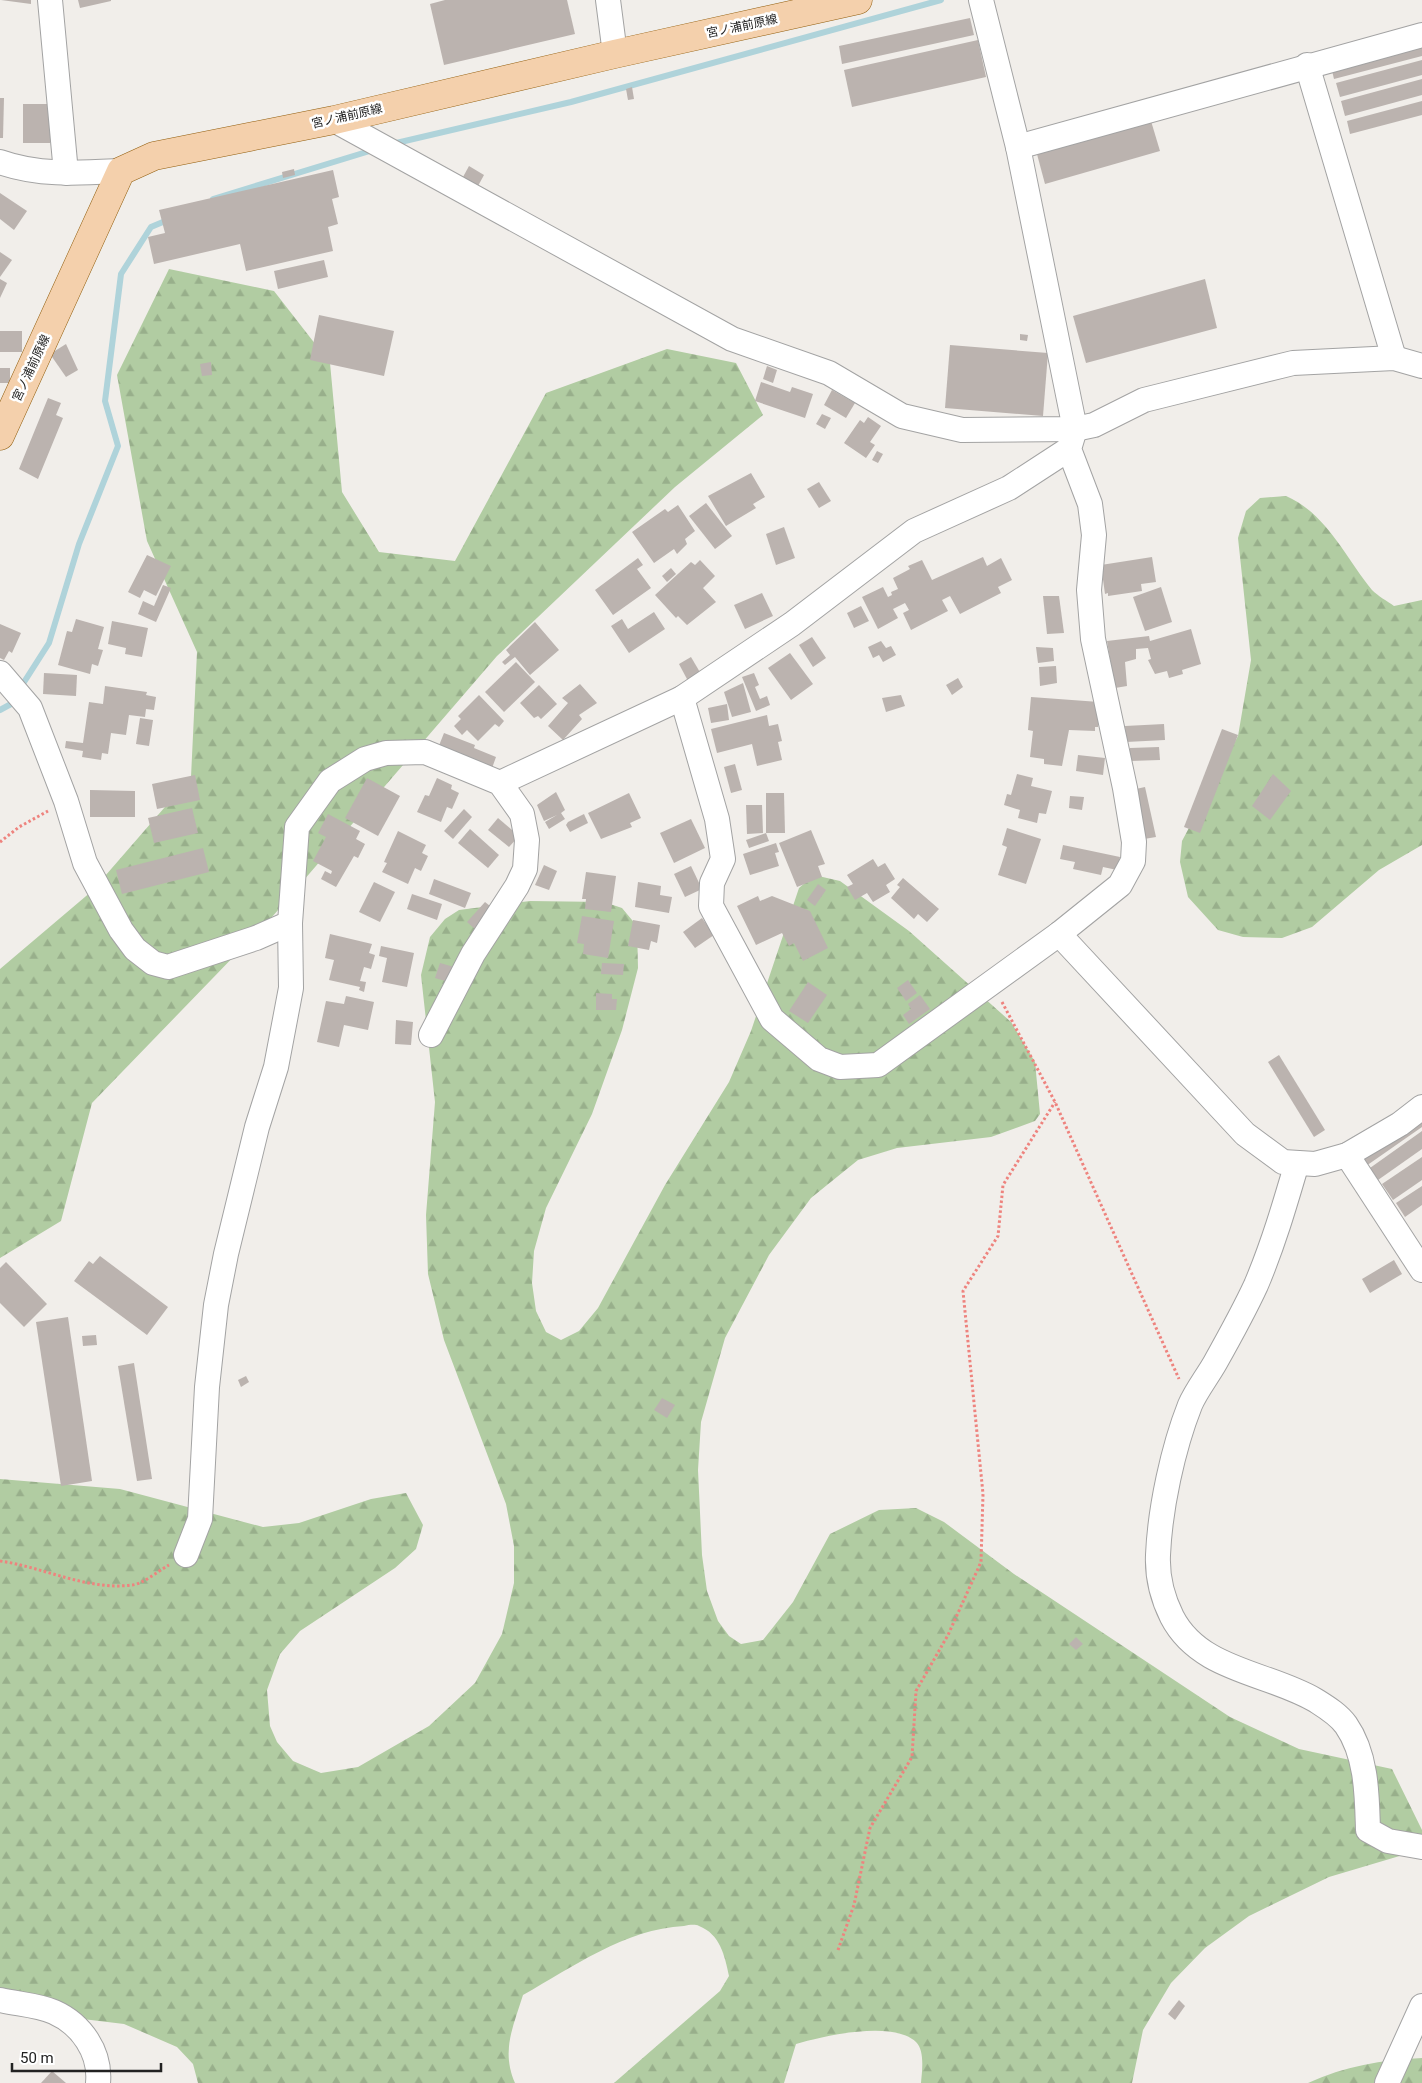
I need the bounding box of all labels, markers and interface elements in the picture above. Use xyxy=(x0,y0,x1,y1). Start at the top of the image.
street label: 宮ノ浦前原線 xyxy=(705,12,779,40)
street label: 宮ノ浦前原線 xyxy=(310,101,384,131)
street label: 宮ノ浦前原線 xyxy=(9,332,53,404)
scale bar xyxy=(12,2040,161,2072)
text: 50 m xyxy=(20,2049,54,2067)

